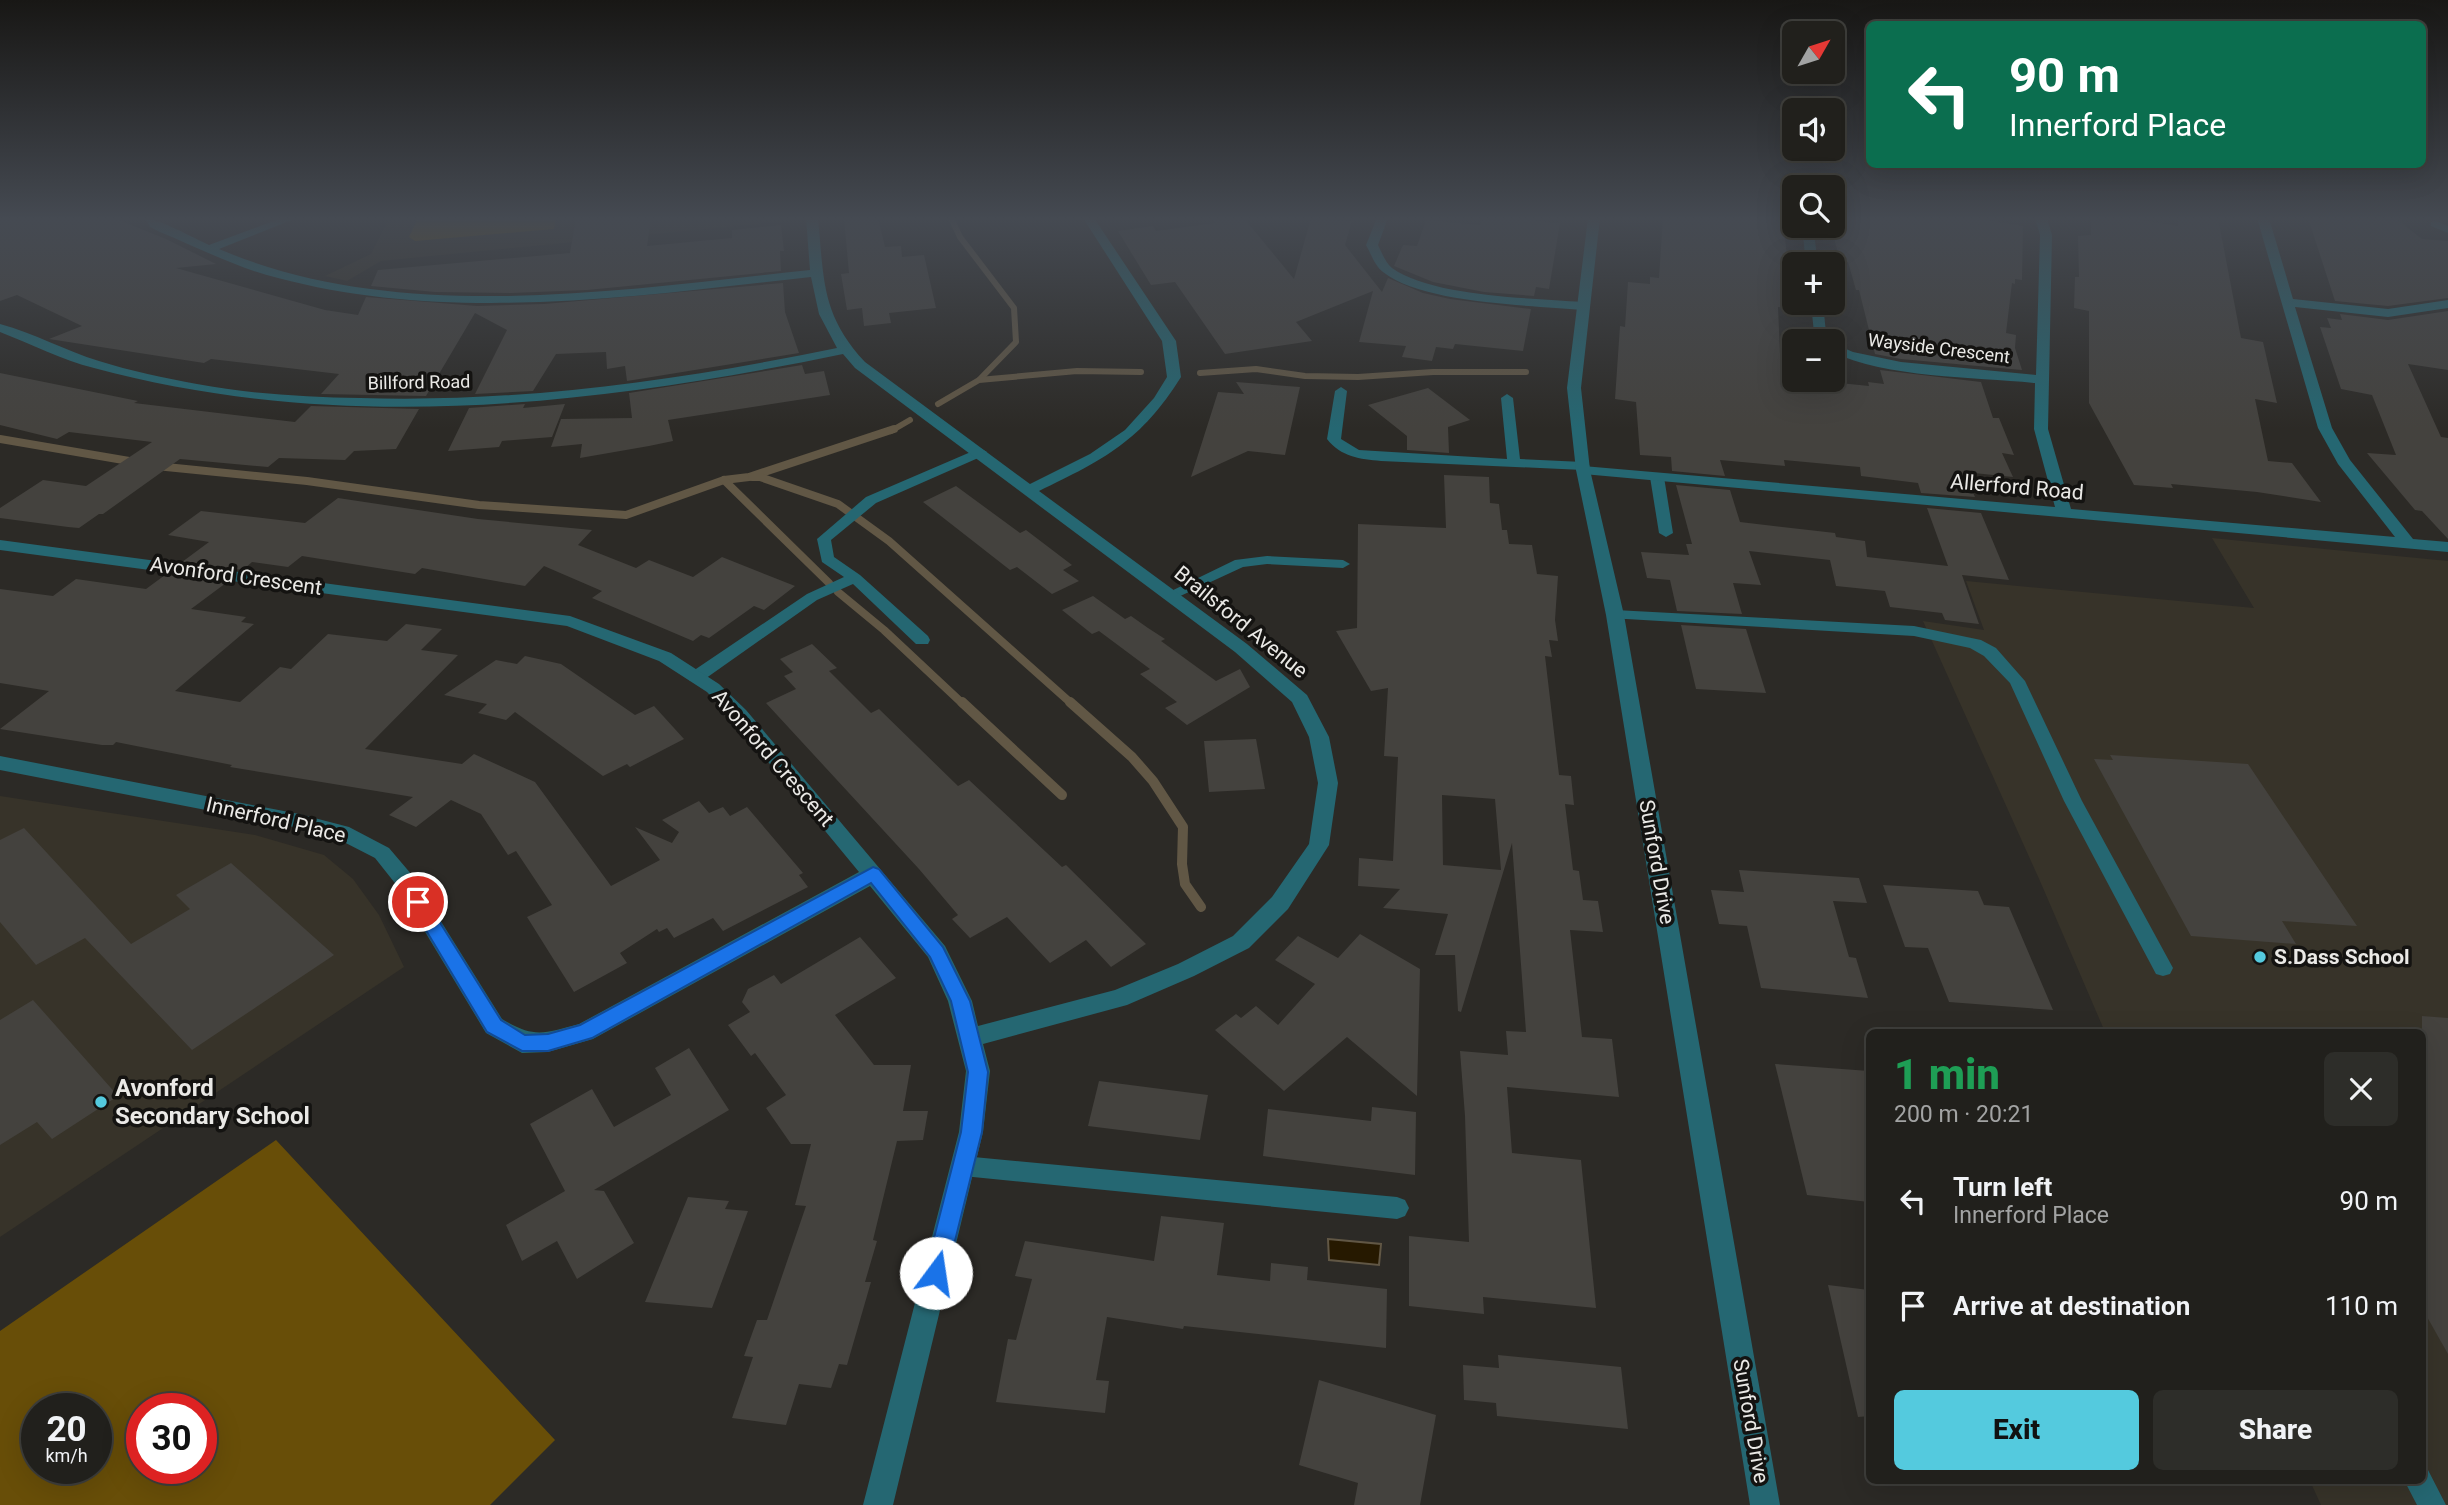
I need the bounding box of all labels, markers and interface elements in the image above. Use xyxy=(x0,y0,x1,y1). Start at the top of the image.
north arrow xyxy=(1782,21,1844,84)
map controls xyxy=(1782,21,1845,392)
text: 90 m xyxy=(2009,47,2120,104)
icon: left xyxy=(1894,49,1985,140)
button: sound xyxy=(1782,98,1845,161)
text: Innerford Place xyxy=(2009,106,2226,144)
button: search xyxy=(1782,175,1845,238)
button: + xyxy=(1782,252,1845,315)
button: − xyxy=(1782,329,1845,392)
street label: Wayside Crescent xyxy=(1867,329,2011,367)
street label: Billford Road xyxy=(367,371,471,393)
street label: Allerford Road xyxy=(1949,469,2085,505)
street label: Avonford Crescent xyxy=(149,552,324,600)
street label: Brailsford Avenue xyxy=(1170,561,1312,683)
street label: Avonford Crescent xyxy=(707,685,839,831)
street label: Innerford Place xyxy=(204,792,348,848)
street label: Sunford Drive xyxy=(1634,798,1680,926)
pin xyxy=(388,872,448,932)
icon: arrive xyxy=(399,883,437,921)
place label: S.Dass School xyxy=(2274,945,2410,969)
marker: S.Dass School xyxy=(2252,949,2268,965)
text: 1 min xyxy=(1894,1050,2000,1099)
button: close xyxy=(2324,1052,2398,1126)
place label: Avonford Secondary School xyxy=(115,1074,310,1130)
marker: Avonford Secondary School xyxy=(93,1094,109,1110)
text: 200 m · 20:21 xyxy=(1894,1101,2033,1128)
text: Turn left xyxy=(1953,1172,2052,1202)
icon: left xyxy=(1894,1182,1932,1220)
text: 90 m xyxy=(2340,1186,2398,1216)
text: Innerford Place xyxy=(1953,1202,2109,1229)
position arrow xyxy=(899,1236,973,1310)
icon: arrive xyxy=(1894,1287,1932,1325)
text: Arrive at destination xyxy=(1953,1291,2190,1321)
text: 110 m xyxy=(2325,1291,2398,1321)
street label: Sunford Drive xyxy=(1728,1357,1774,1485)
button: Exit xyxy=(1894,1390,2139,1470)
button: Share xyxy=(2153,1390,2398,1470)
speed limit sign: 30 xyxy=(126,1393,217,1484)
text: 20 xyxy=(46,1409,87,1450)
text: km/h xyxy=(45,1445,88,1466)

